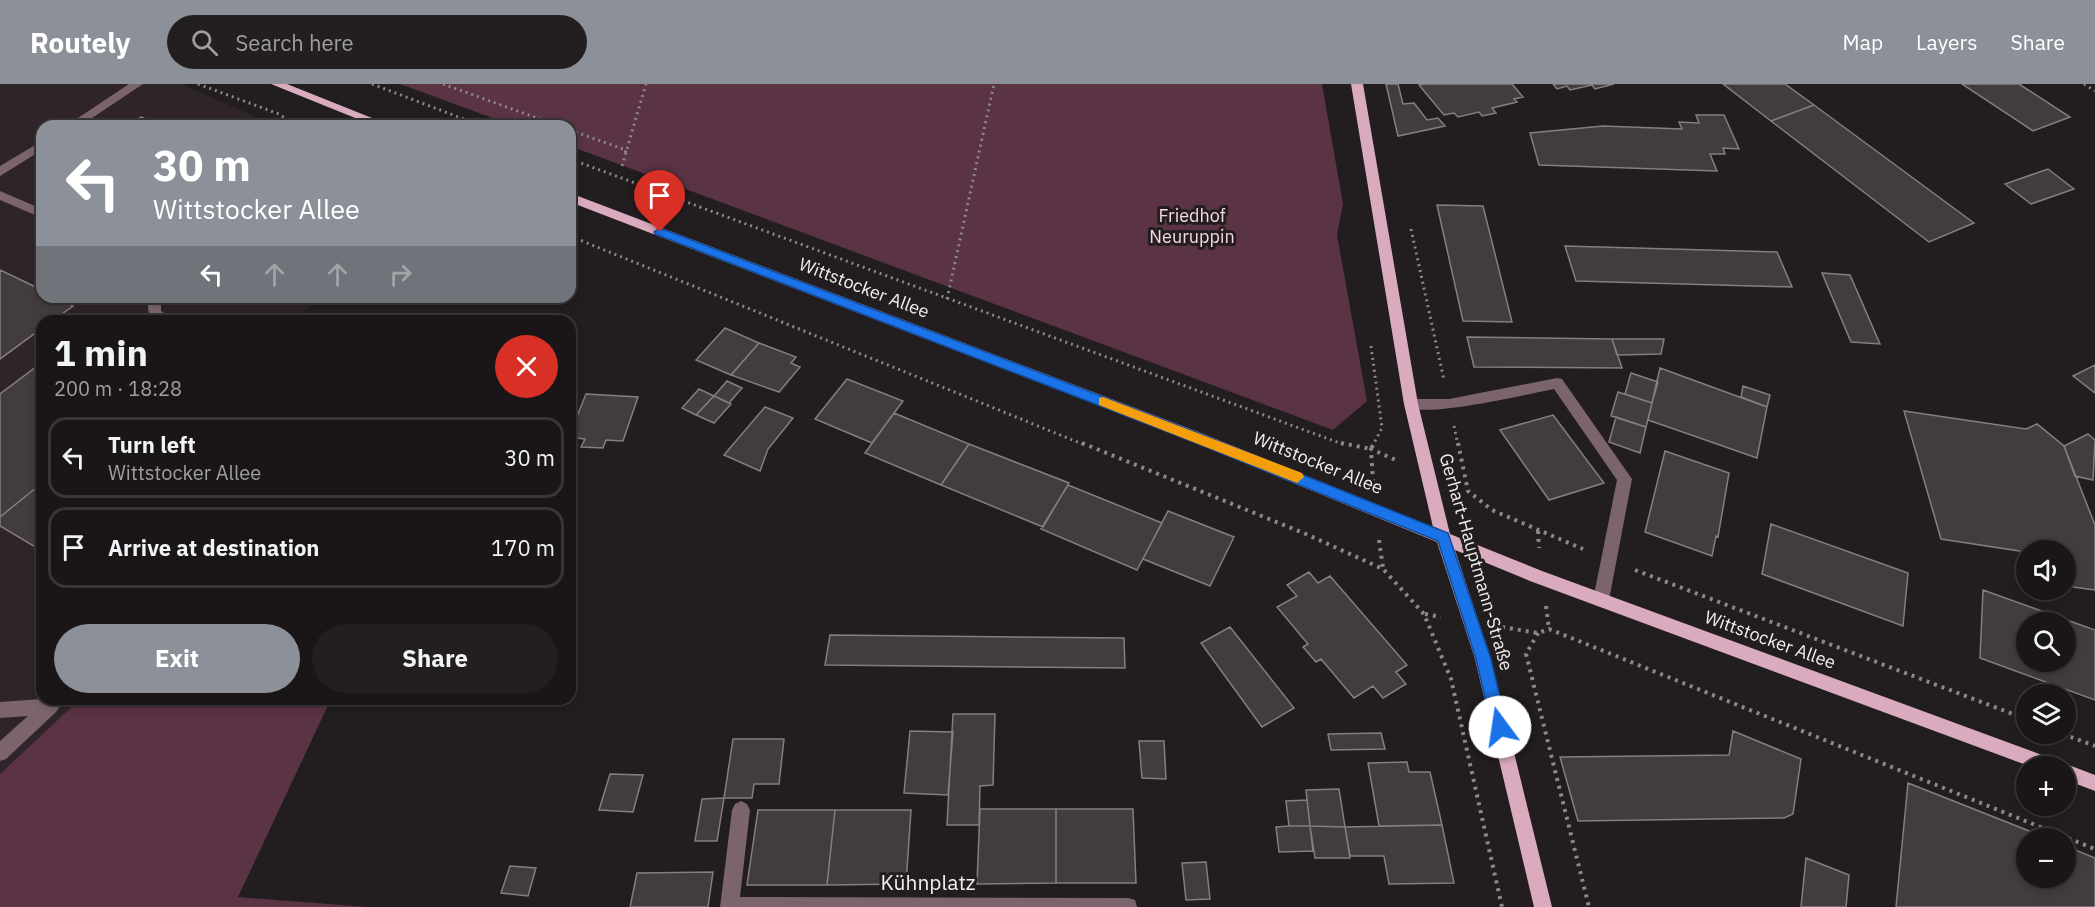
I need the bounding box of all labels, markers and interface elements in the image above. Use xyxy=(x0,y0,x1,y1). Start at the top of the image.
search box xyxy=(167,15,587,69)
text: Routely xyxy=(30,24,131,61)
icon: search xyxy=(188,26,221,59)
text: Search here xyxy=(236,28,354,57)
text: Map xyxy=(1843,28,1883,56)
text: Layers xyxy=(1916,28,1978,56)
text: Share xyxy=(2011,28,2065,56)
text: 30 m xyxy=(153,138,251,193)
icon: left xyxy=(54,144,132,222)
pin xyxy=(634,170,685,232)
icon: arrive xyxy=(643,179,676,212)
text: Wittstocker Allee xyxy=(153,191,360,226)
park label: Friedhof Neuruppin xyxy=(1149,204,1235,248)
street label: Wittstocker Allee xyxy=(796,252,933,323)
icon: left xyxy=(195,258,228,291)
icon: ahead xyxy=(258,258,291,291)
icon: ahead xyxy=(321,258,354,291)
icon: right xyxy=(384,258,417,291)
text: 1 min xyxy=(54,329,148,376)
button: close xyxy=(495,335,558,398)
text: 200 m · 18:28 xyxy=(54,375,182,402)
street label: Wittstocker Allee xyxy=(1250,426,1387,499)
text: Turn left xyxy=(108,430,196,459)
icon: left xyxy=(57,441,90,474)
text: 30 m xyxy=(504,443,555,472)
street label: Gerhart-Hauptmann-Straße xyxy=(1434,451,1519,673)
text: Wittstocker Allee xyxy=(108,459,261,486)
icon: arrive xyxy=(57,531,90,564)
text: Arrive at destination xyxy=(108,533,319,562)
text: 170 m xyxy=(491,533,555,562)
map controls xyxy=(2016,540,2076,888)
button: sound xyxy=(2016,540,2076,600)
street label: Wittstocker Allee xyxy=(1701,605,1839,674)
button: search xyxy=(2016,612,2076,672)
button: Exit xyxy=(54,624,300,693)
button: Share xyxy=(312,624,558,693)
button: layers xyxy=(2016,684,2076,744)
position arrow xyxy=(1468,695,1532,759)
button: + xyxy=(2016,756,2076,816)
button: − xyxy=(2016,828,2076,888)
street label: Kühnplatz xyxy=(880,868,976,896)

